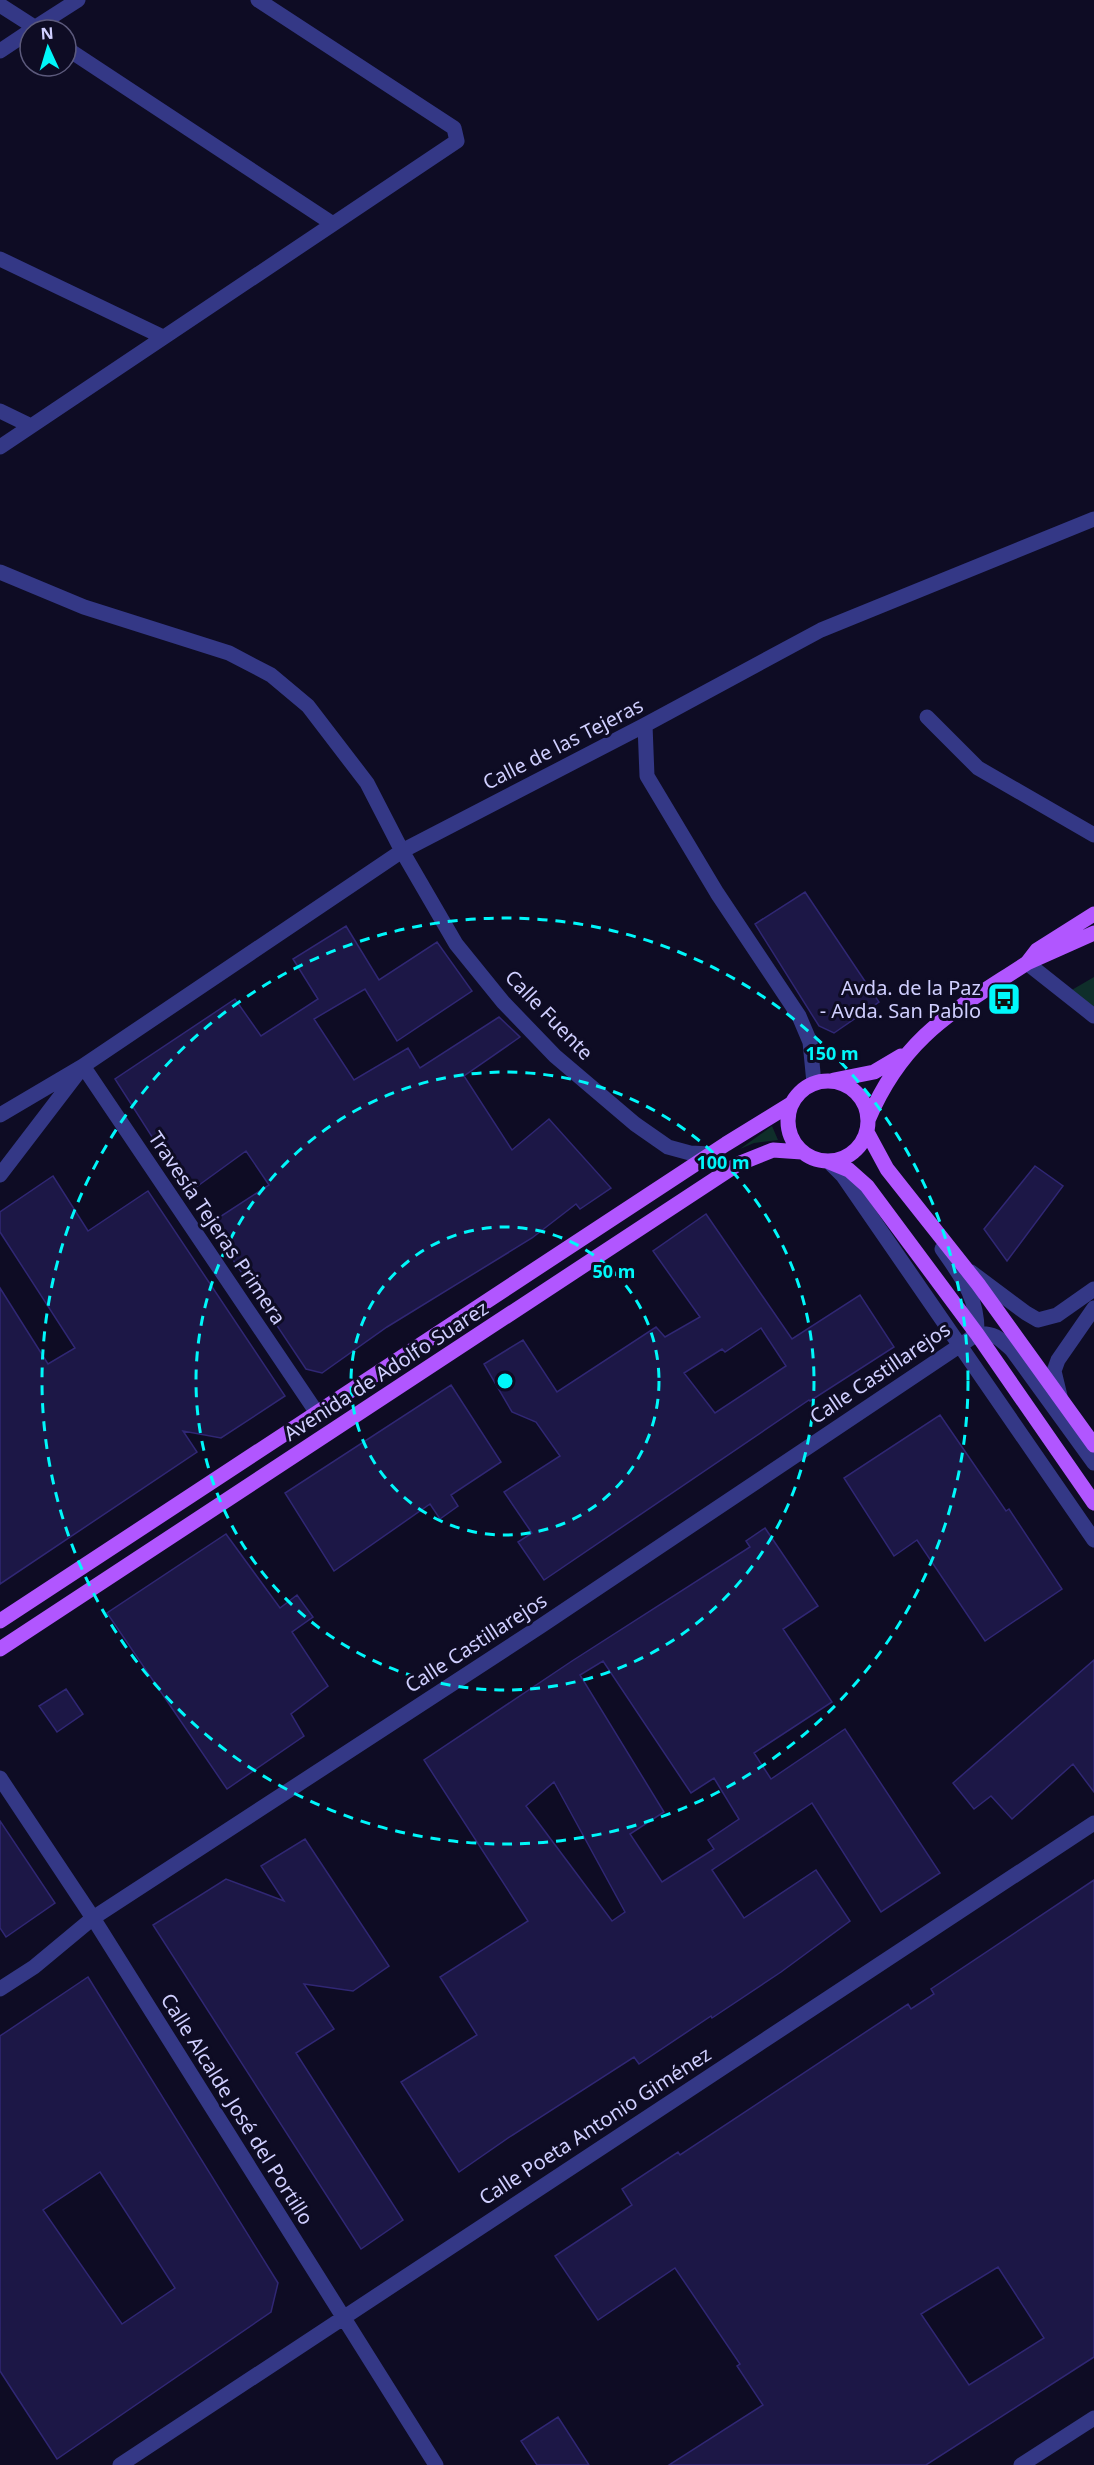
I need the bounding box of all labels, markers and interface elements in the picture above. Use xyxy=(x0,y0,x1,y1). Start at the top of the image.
north arrow xyxy=(18,18,78,78)
text: N xyxy=(40,22,54,44)
street label: Calle de las Tejeras xyxy=(478,691,648,796)
street label: Calle Fuente xyxy=(500,964,599,1066)
place label: Avda. de la Paz - Avda. San Pablo xyxy=(820,974,981,1024)
bus stop icon: Avda. de la Paz - Avda. San Pablo xyxy=(986,981,1022,1017)
text: 150 m xyxy=(805,1041,859,1065)
street label: Travesía Tejeras Primera xyxy=(143,1126,292,1330)
text: 100 m xyxy=(696,1150,750,1174)
text: 50 m xyxy=(593,1259,635,1283)
street label: Avenida de Adolfo Suarez xyxy=(278,1294,493,1447)
street label: Calle Castillarejos xyxy=(804,1316,955,1430)
centre of rings xyxy=(495,1371,515,1391)
street label: Calle Castillarejos xyxy=(400,1587,552,1699)
street label: Calle Alcalde José del Portillo xyxy=(155,1988,320,2230)
street label: Calle Poeta Antonio Giménez xyxy=(473,2040,716,2211)

